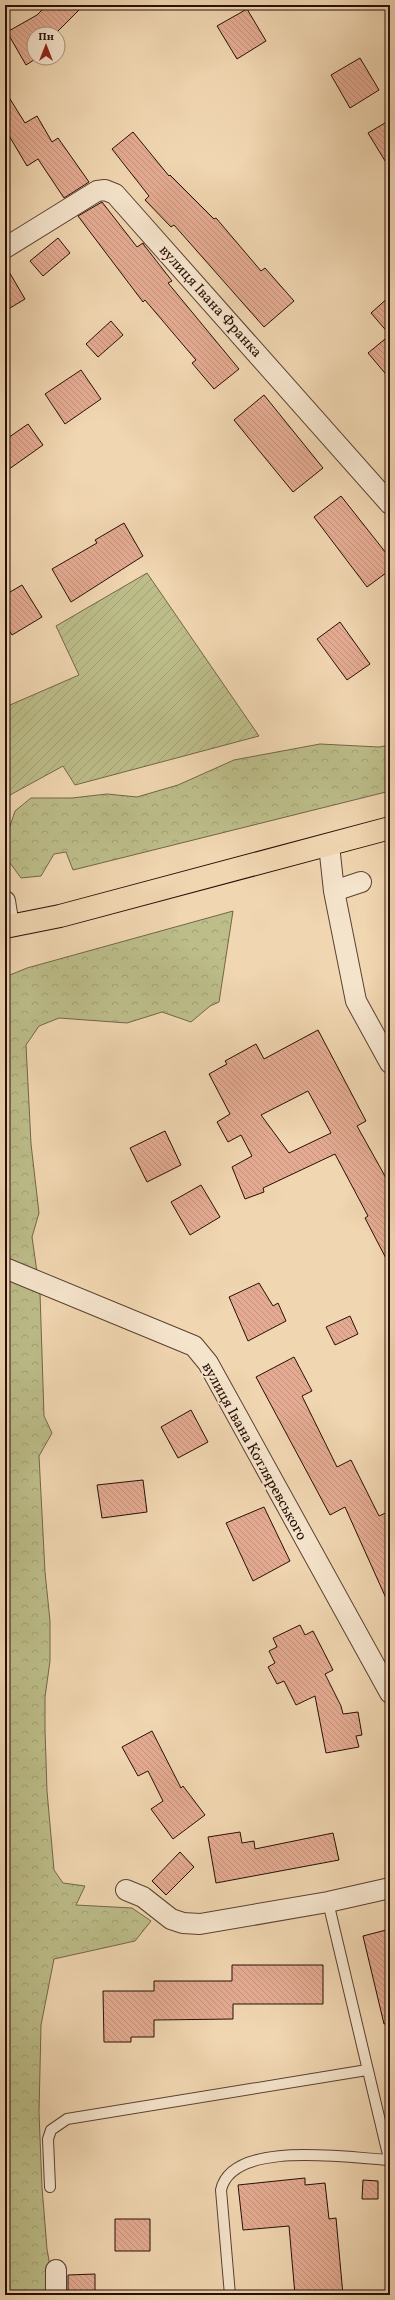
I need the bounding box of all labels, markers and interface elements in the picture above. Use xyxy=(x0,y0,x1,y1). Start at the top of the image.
north arrow xyxy=(26,26,66,66)
text: Пн xyxy=(38,30,54,45)
street label: вулиця Івана Франка xyxy=(154,241,266,363)
street label: вулиця Івана Котляревського xyxy=(196,1359,311,1545)

